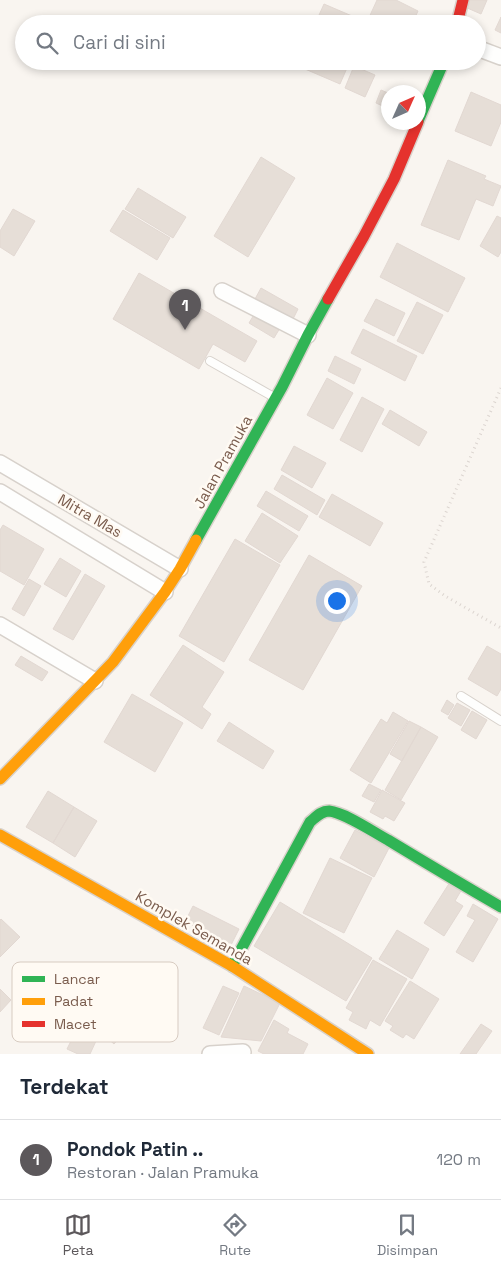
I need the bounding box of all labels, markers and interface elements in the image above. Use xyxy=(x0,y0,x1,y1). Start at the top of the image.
search box xyxy=(15,15,486,70)
icon: search xyxy=(33,29,61,57)
text: Cari di sini xyxy=(73,30,166,55)
north arrow xyxy=(381,85,426,130)
pin: 1 xyxy=(169,289,201,330)
street label: Jalan Pramuka xyxy=(189,411,256,512)
street label: Mitra Mas xyxy=(55,490,126,542)
your location xyxy=(324,588,350,614)
street label: Komplek Semanda xyxy=(132,886,257,969)
legend xyxy=(12,962,178,1042)
text: Lancar xyxy=(54,970,100,988)
text: Padat xyxy=(54,992,93,1010)
text: Macet xyxy=(54,1015,97,1033)
text: Terdekat xyxy=(20,1073,109,1100)
text: Pondok Patin .. xyxy=(67,1137,203,1162)
text: 1 xyxy=(32,1149,40,1170)
text: 120 m xyxy=(437,1149,481,1170)
text: Restoran · Jalan Pramuka xyxy=(67,1162,259,1183)
tab: Peta xyxy=(63,1211,94,1259)
tab: Rute xyxy=(219,1211,251,1259)
tab: Disimpan xyxy=(377,1211,438,1259)

